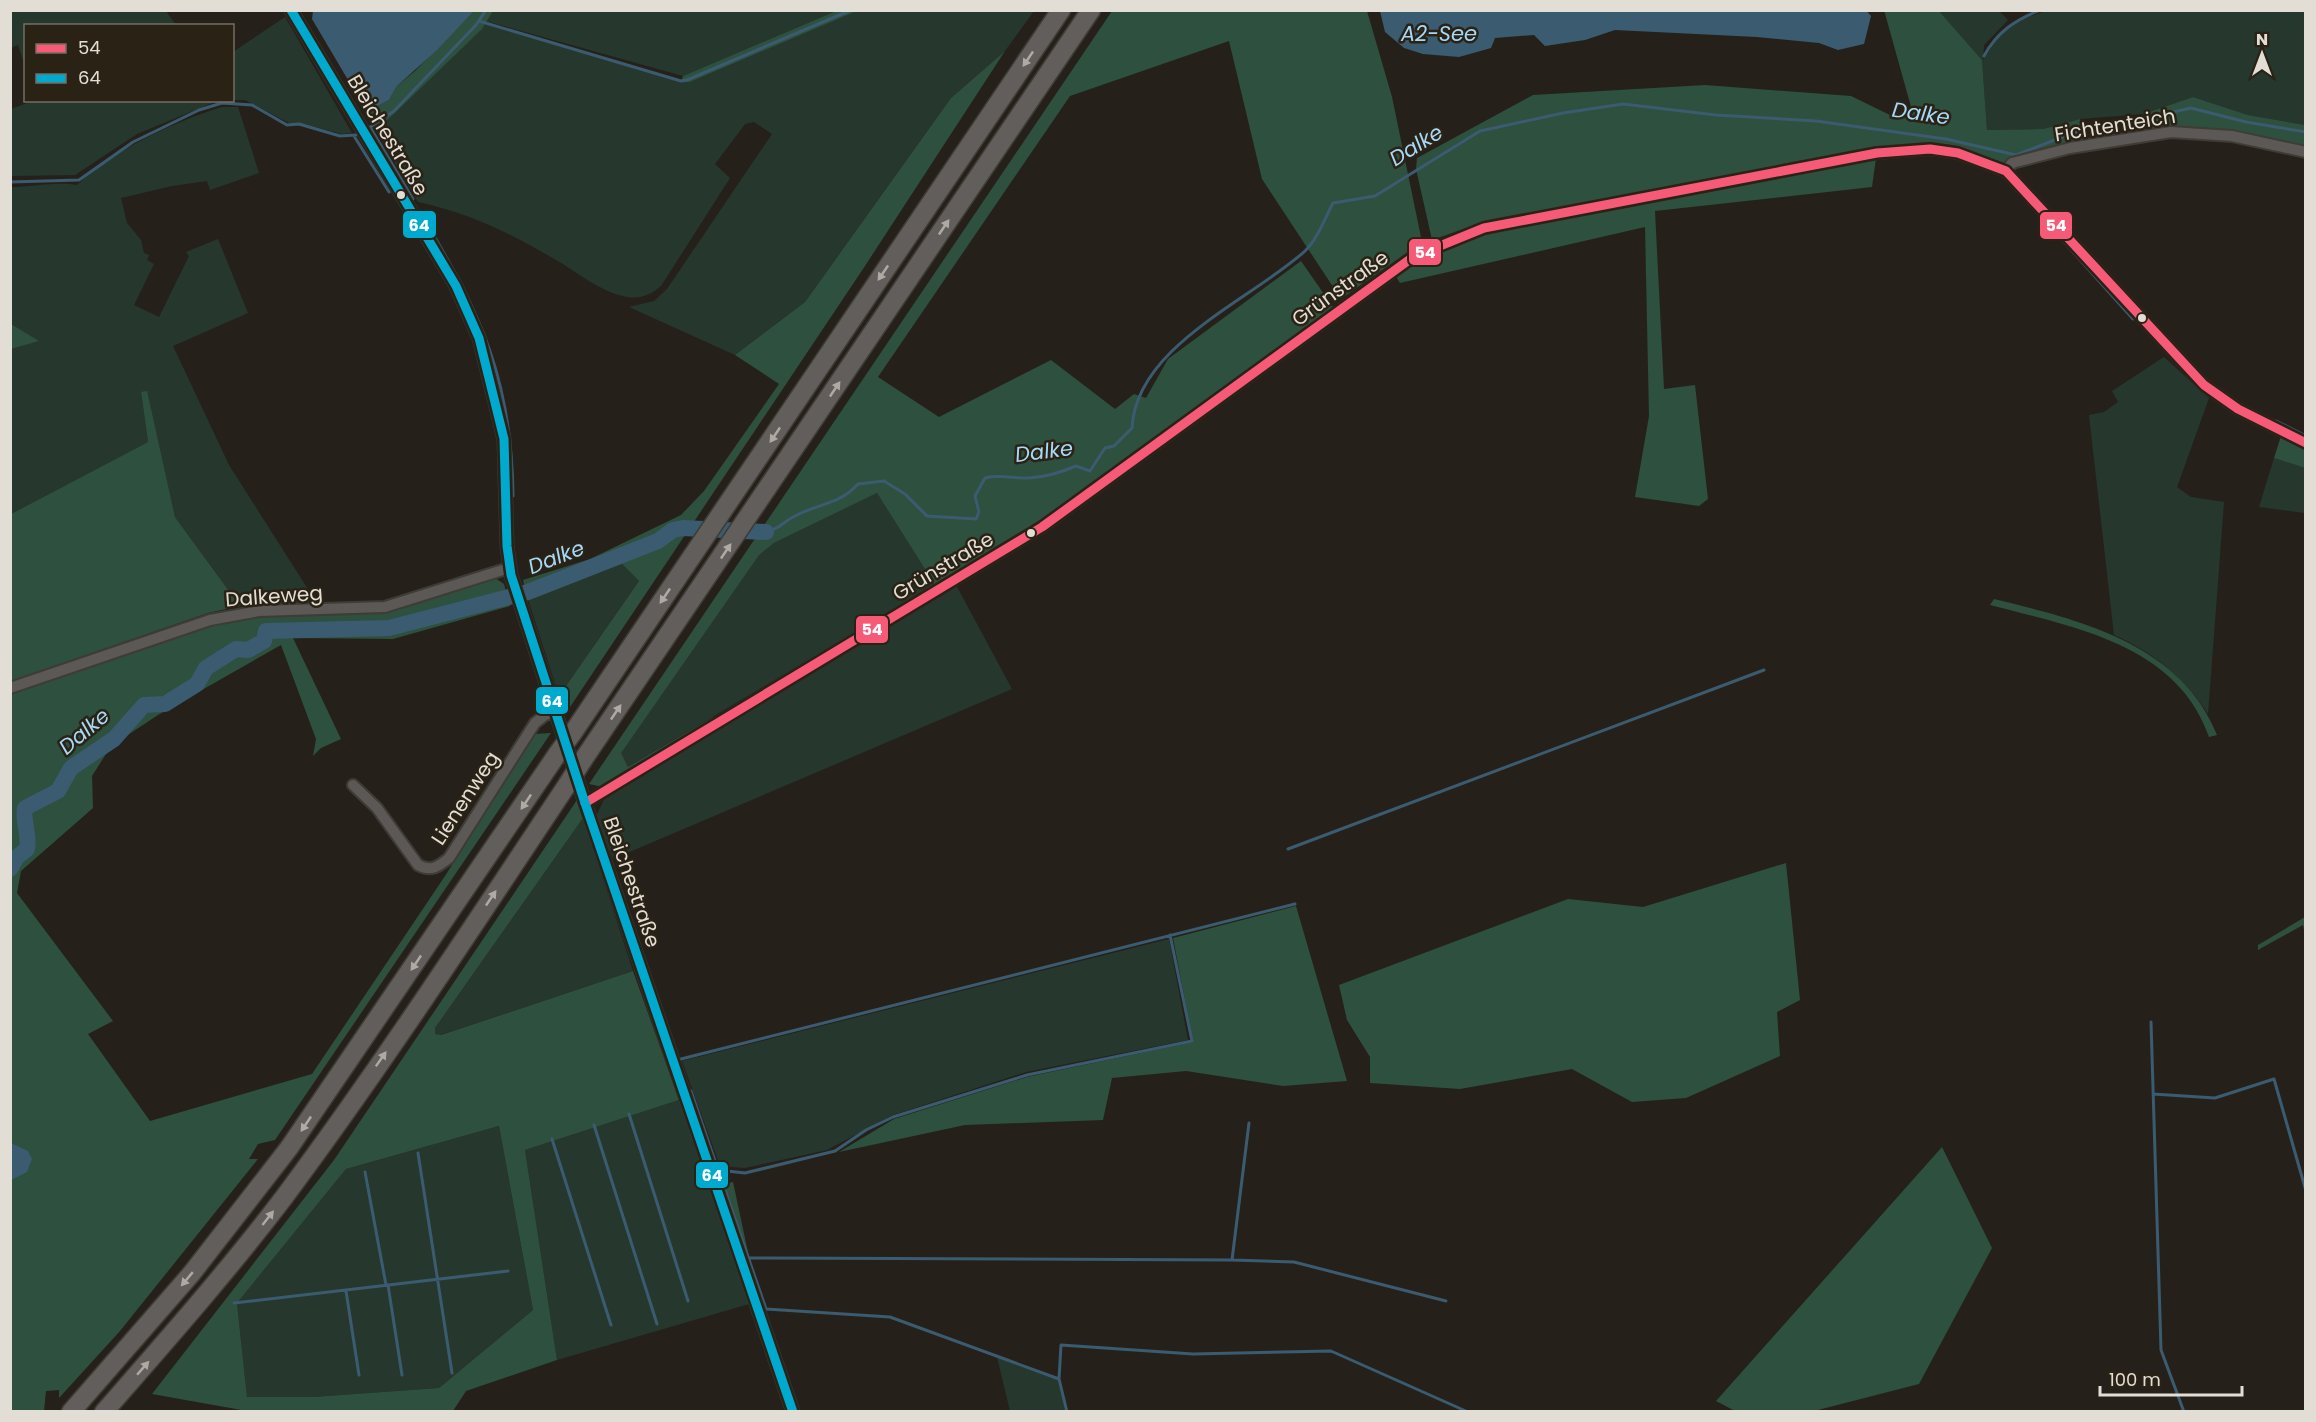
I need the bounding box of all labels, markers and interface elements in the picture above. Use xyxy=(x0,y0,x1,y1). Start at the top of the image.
water label: A2-See xyxy=(1400,19,1477,48)
legend xyxy=(24,24,234,102)
north arrow xyxy=(2232,24,2292,84)
text: N xyxy=(2256,28,2268,51)
text: 54 xyxy=(78,35,101,60)
one-way arrow xyxy=(1023,51,1034,67)
text: 64 xyxy=(78,65,101,90)
street label: Bleichestraße xyxy=(341,69,435,201)
water label: Dalke xyxy=(1890,95,1952,131)
street label: Fichtenteich xyxy=(2053,102,2177,148)
water label: Dalke xyxy=(1384,117,1448,173)
unlabelled marker xyxy=(395,189,407,201)
line badge: 64 xyxy=(402,210,437,239)
line badge: 54 xyxy=(2039,211,2073,240)
text: 64 xyxy=(408,214,430,237)
text: 54 xyxy=(2045,214,2067,237)
one-way arrow xyxy=(938,220,950,236)
line badge: 54 xyxy=(1408,238,1442,266)
text: 54 xyxy=(1414,241,1436,264)
street label: Grünstraße xyxy=(1286,243,1394,333)
one-way arrow xyxy=(878,264,889,281)
unlabelled marker xyxy=(2136,312,2148,324)
one-way arrow xyxy=(829,381,840,397)
one-way arrow xyxy=(769,426,781,442)
water label: Dalke xyxy=(1013,433,1075,469)
street label: Grünstraße xyxy=(887,525,999,607)
unlabelled marker xyxy=(1025,527,1037,539)
water label: Dalke xyxy=(524,533,588,581)
one-way arrow xyxy=(720,543,732,559)
street label: Dalkeweg xyxy=(224,579,324,613)
one-way arrow xyxy=(660,588,671,604)
line badge: 54 xyxy=(855,615,889,644)
text: 54 xyxy=(861,618,883,641)
line badge: 64 xyxy=(535,686,569,715)
text: 64 xyxy=(541,690,563,713)
water label: Dalke xyxy=(52,701,116,761)
one-way arrow xyxy=(610,704,621,720)
street label: Lienenweg xyxy=(424,746,506,850)
one-way arrow xyxy=(520,794,531,810)
street label: Bleichestraße xyxy=(597,813,667,951)
one-way arrow xyxy=(485,891,497,907)
one-way arrow xyxy=(410,955,422,971)
one-way arrow xyxy=(375,1052,387,1068)
one-way arrow xyxy=(300,1116,312,1132)
line badge: 64 xyxy=(695,1161,729,1189)
text: 64 xyxy=(701,1164,723,1187)
one-way arrow xyxy=(261,1210,274,1226)
one-way arrow xyxy=(181,1271,194,1286)
scale bar xyxy=(2100,1359,2242,1397)
one-way arrow xyxy=(136,1360,150,1375)
text: 100 m xyxy=(2109,1367,2161,1392)

